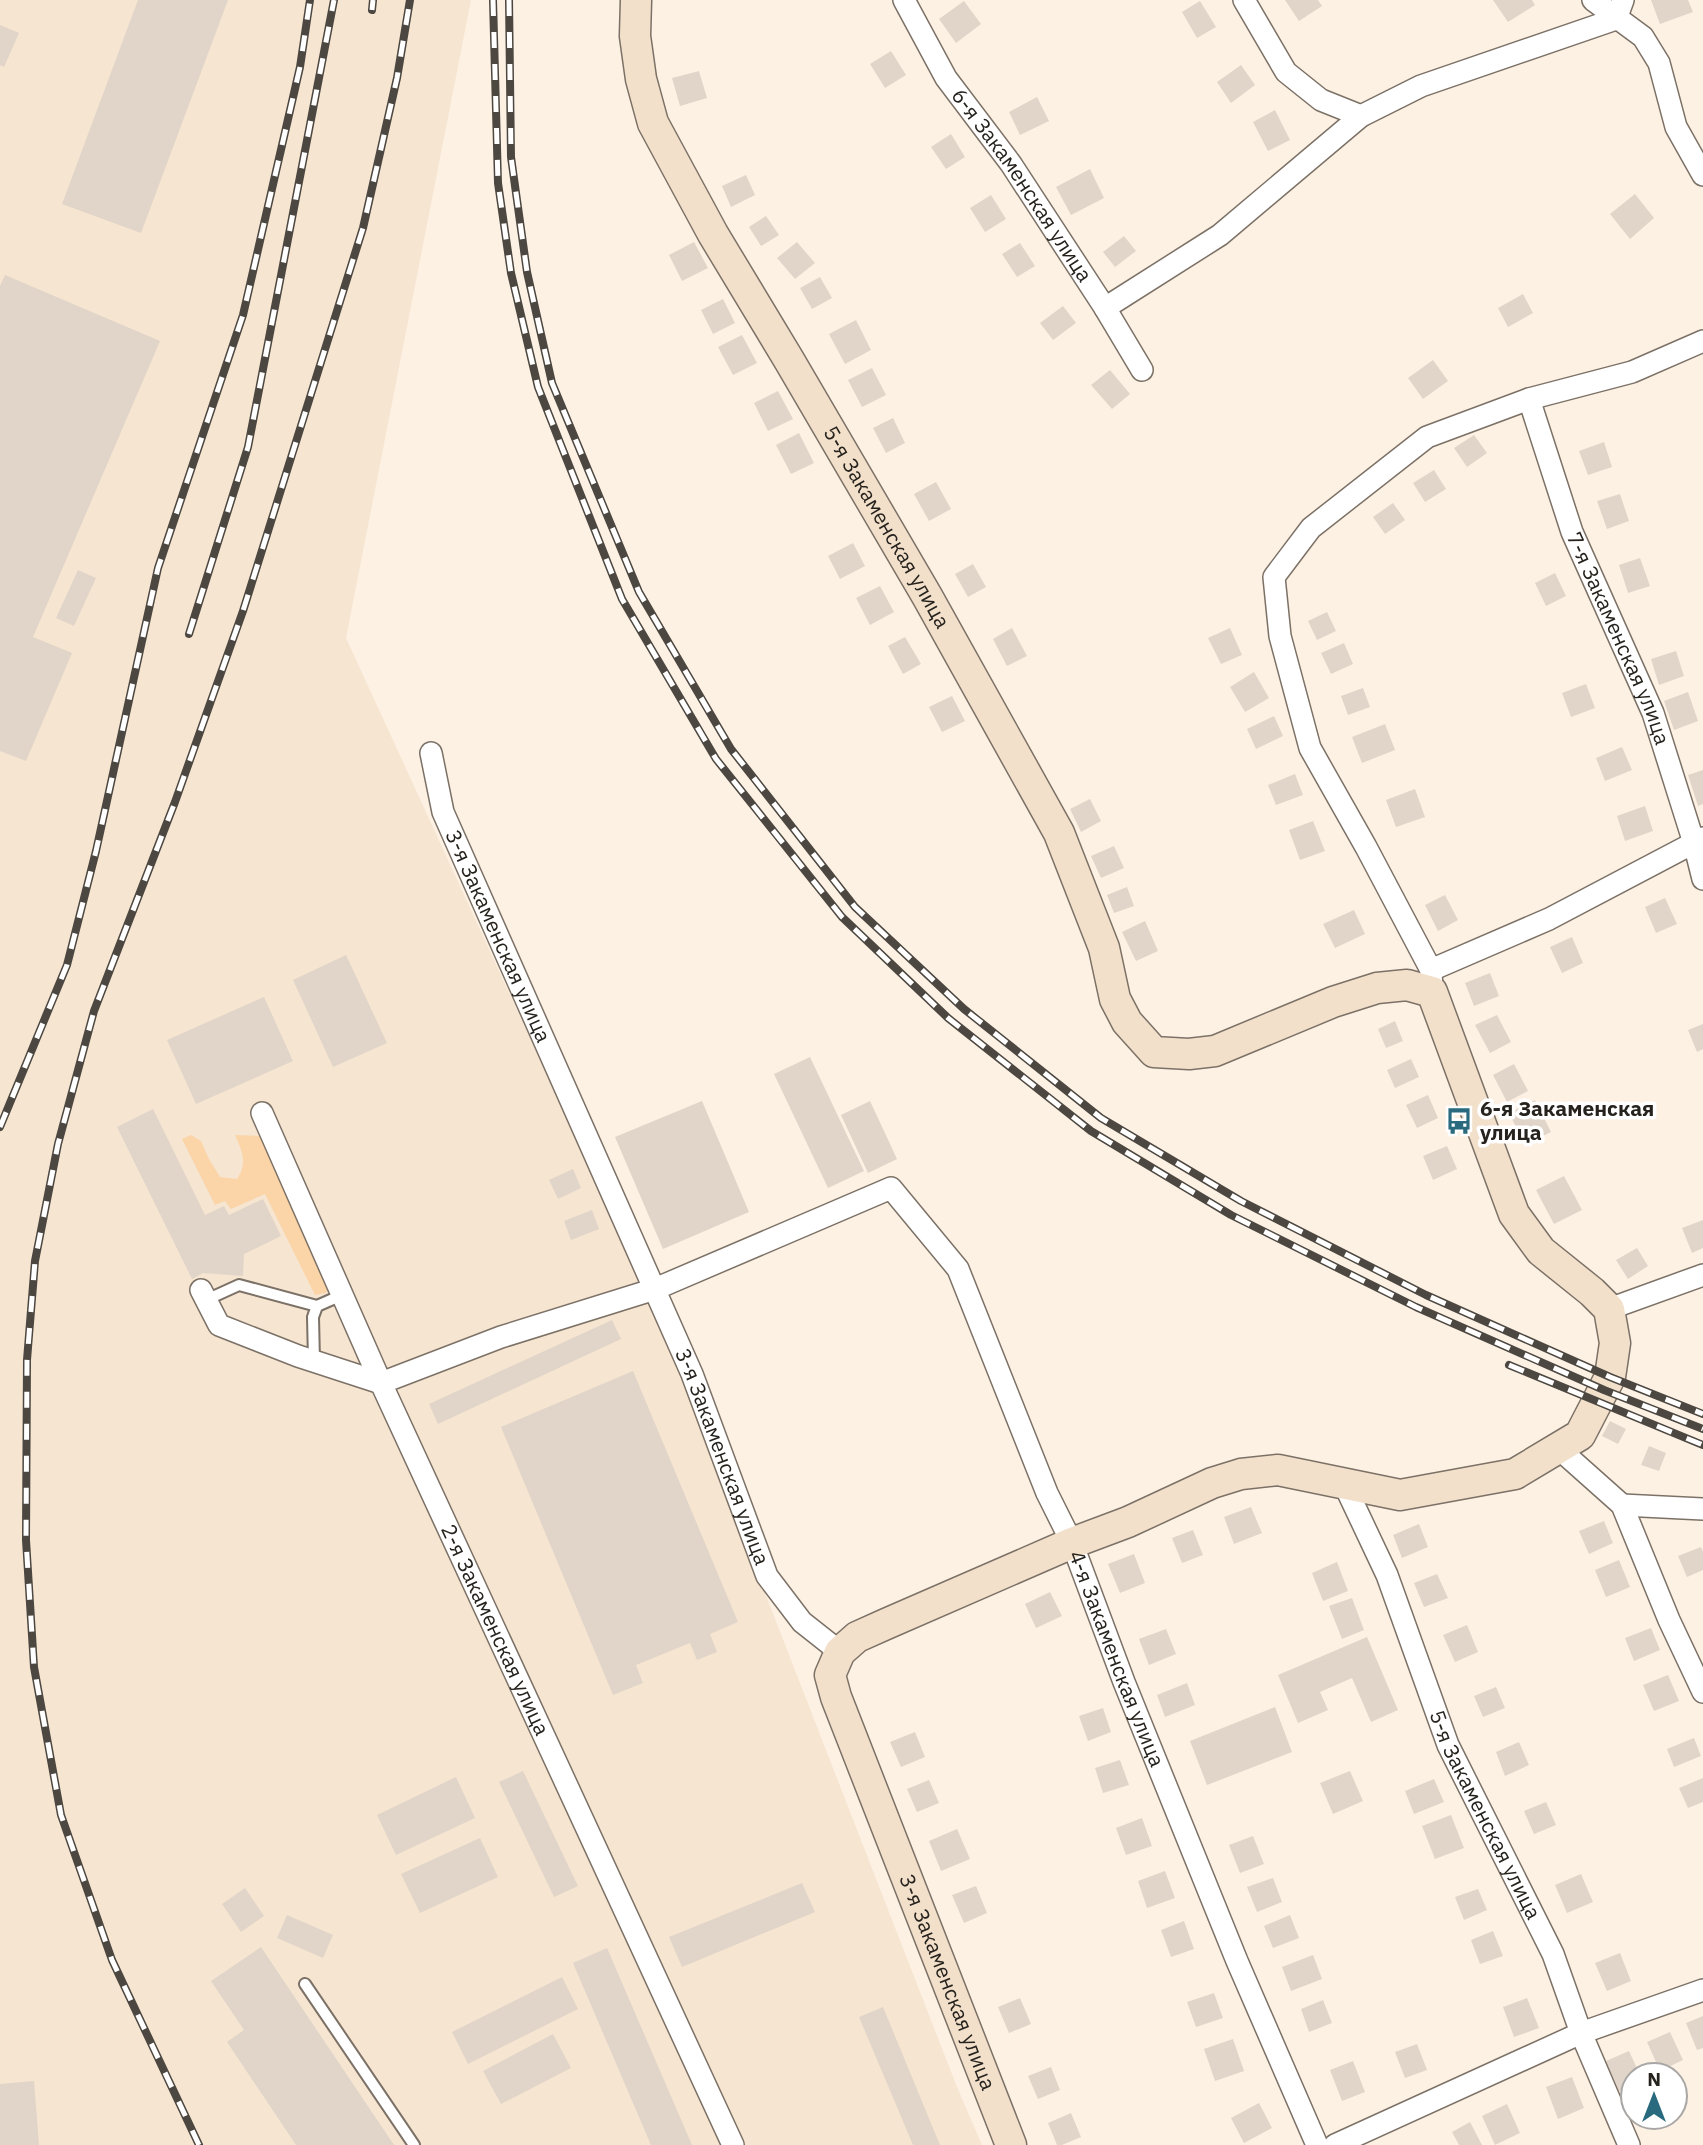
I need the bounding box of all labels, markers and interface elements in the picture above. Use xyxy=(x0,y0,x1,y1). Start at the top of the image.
street label: 6-я Закаменская улица xyxy=(946,82,1099,287)
street label: 5-я Закаменская улица xyxy=(818,421,957,633)
street label: 7-я Закаменская улица xyxy=(1561,527,1677,748)
street label: 3-я Закаменская улица xyxy=(440,825,558,1046)
place label: 6-я Закаменская улица xyxy=(1480,1094,1654,1146)
bus stop icon: 6-я Закаменская улица xyxy=(1444,1106,1474,1136)
street label: 3-я Закаменская улица xyxy=(669,1344,777,1569)
street label: 2-я Закаменская улица xyxy=(435,1519,557,1740)
street label: 4-я Закаменская улица xyxy=(1063,1546,1172,1771)
street label: 5-я Закаменская улица xyxy=(1424,1706,1548,1924)
street label: 3-я Закаменская улица xyxy=(894,1870,1003,2094)
north arrow xyxy=(1619,2061,1689,2131)
text: N xyxy=(1647,2067,1661,2091)

